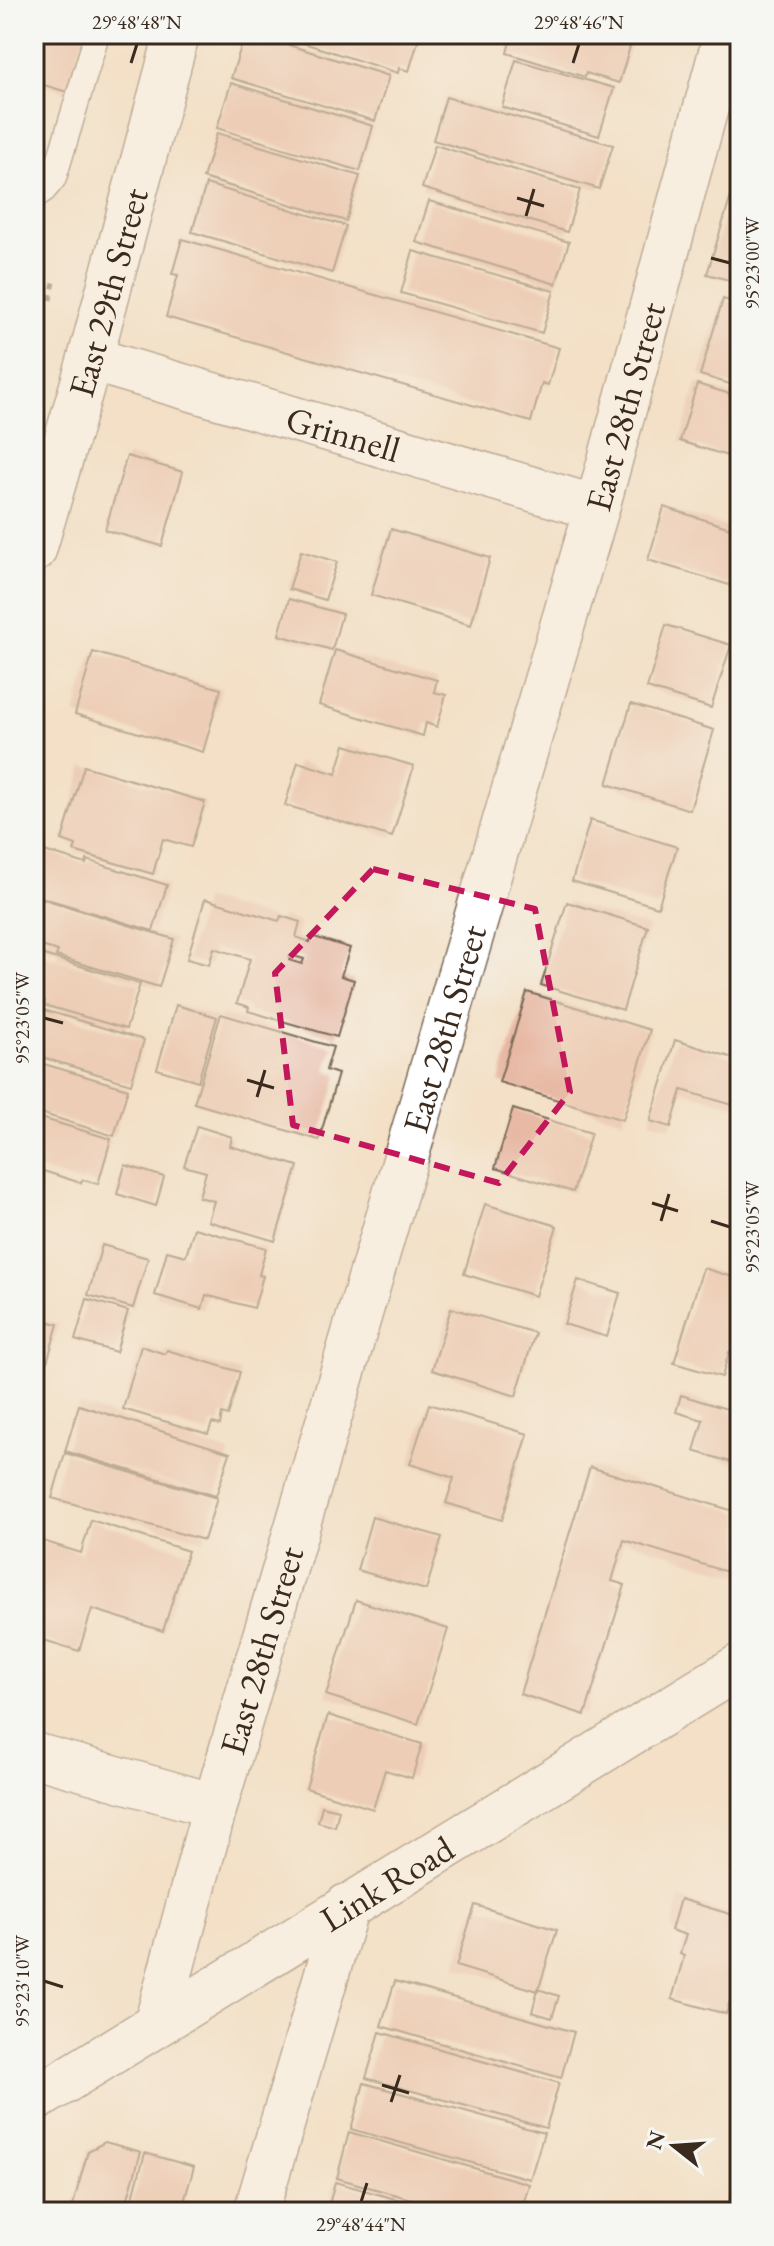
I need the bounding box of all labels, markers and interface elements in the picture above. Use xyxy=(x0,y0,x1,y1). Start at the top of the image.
text: 29°48'48"N xyxy=(92,9,182,35)
text: 29°48'46"N xyxy=(534,9,624,35)
street label: East 29th Street xyxy=(57,182,158,402)
text: 95°23'00"W xyxy=(739,216,765,309)
street label: East 28th Street xyxy=(574,296,676,516)
street label: Grinnell xyxy=(281,394,406,472)
street label: East 28th Street xyxy=(391,918,497,1138)
text: 95°23'05"W xyxy=(9,971,35,1064)
text: 95°23'05"W xyxy=(739,1180,765,1273)
street label: East 28th Street xyxy=(208,1540,314,1760)
street label: Link Road xyxy=(311,1824,463,1942)
text: 95°23'10"W xyxy=(9,1934,35,2027)
north arrow xyxy=(634,2106,714,2186)
text: N xyxy=(639,2127,672,2153)
text: 29°48'44"N xyxy=(316,2211,406,2237)

